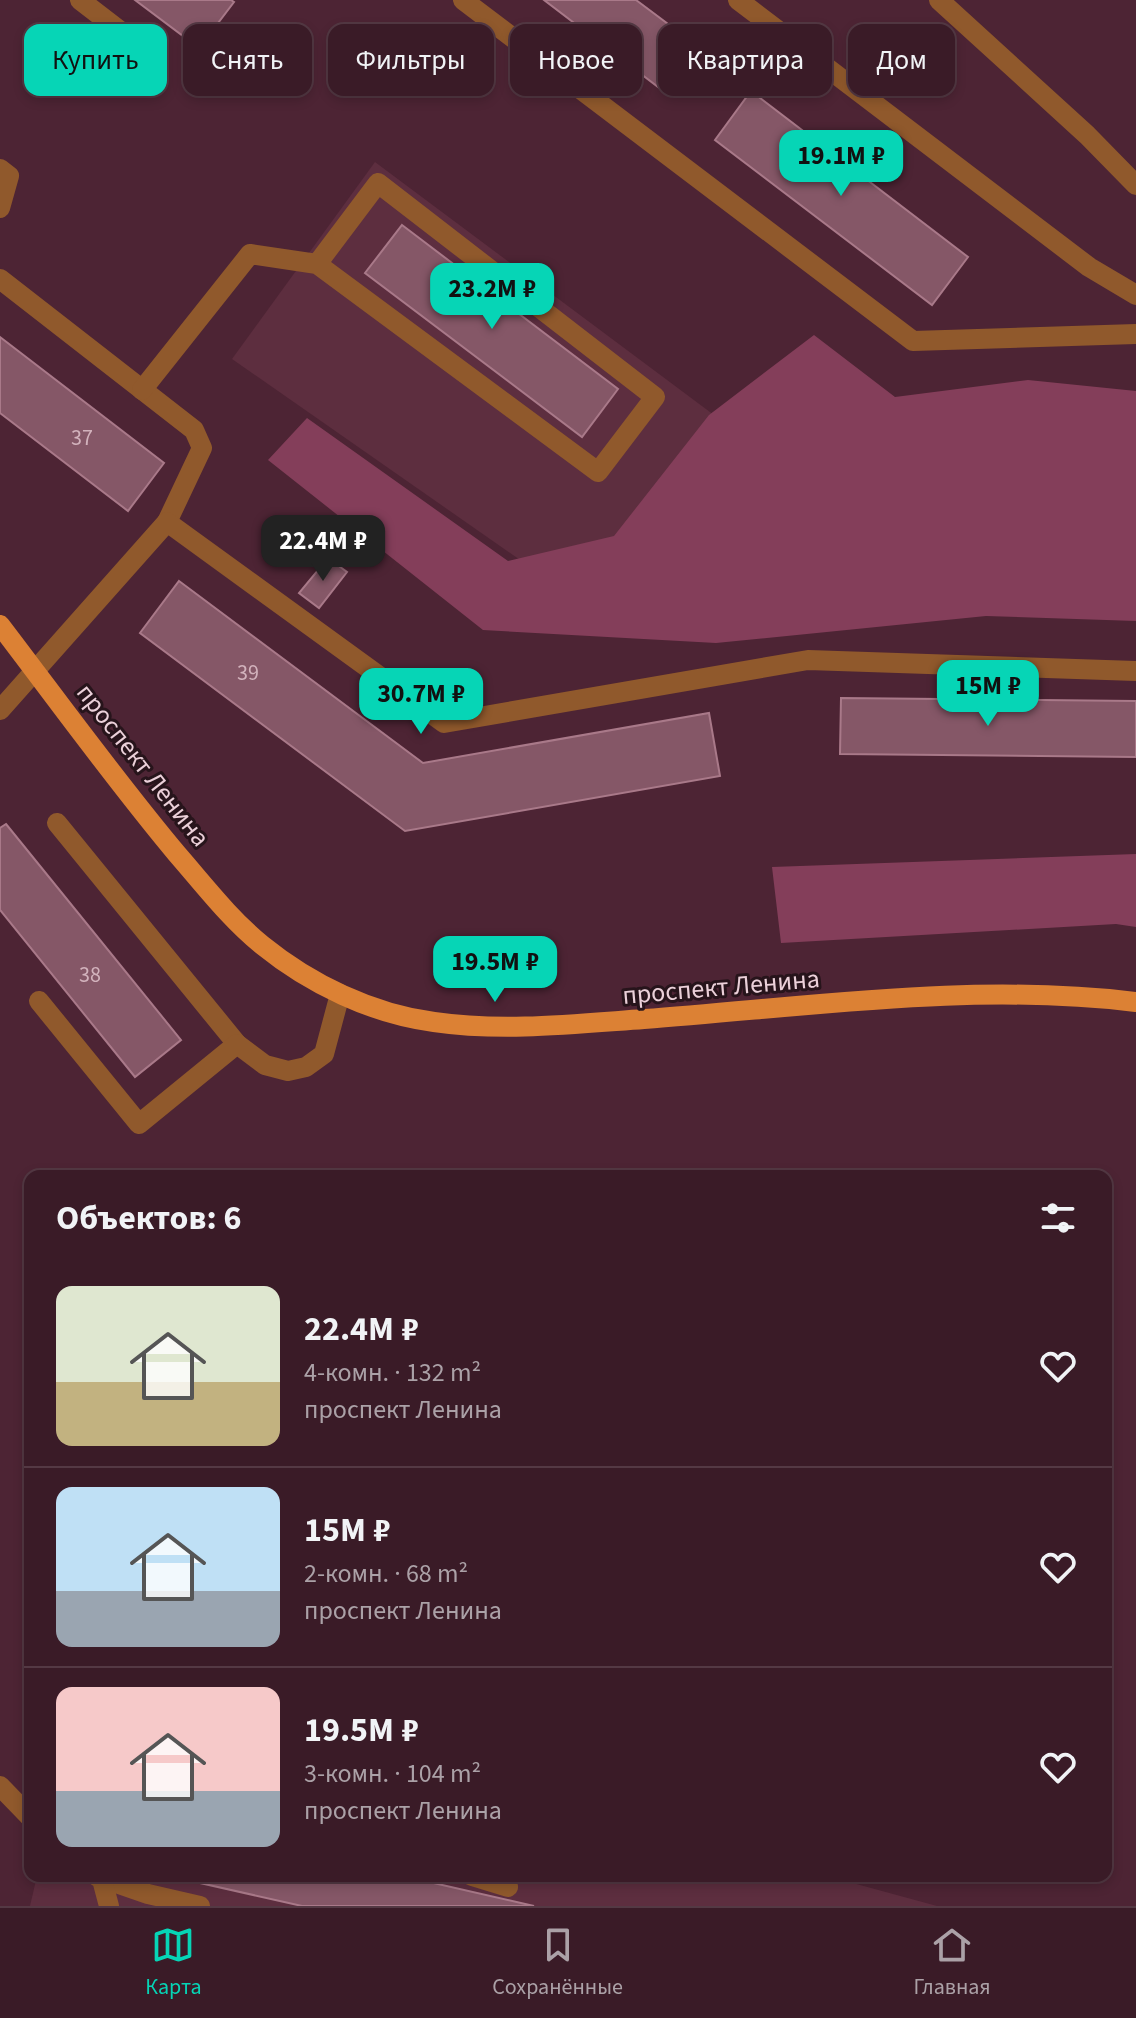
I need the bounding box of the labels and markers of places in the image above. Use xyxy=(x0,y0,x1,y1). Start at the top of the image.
pin: 19.1M ₽ xyxy=(767,130,915,198)
pin: 23.2M ₽ xyxy=(418,263,566,331)
pin: 22.4M ₽ xyxy=(249,515,397,583)
pin: 15M ₽ xyxy=(932,660,1044,728)
pin: 30.7M ₽ xyxy=(347,668,495,736)
pin: 19.5M ₽ xyxy=(421,936,569,1004)

